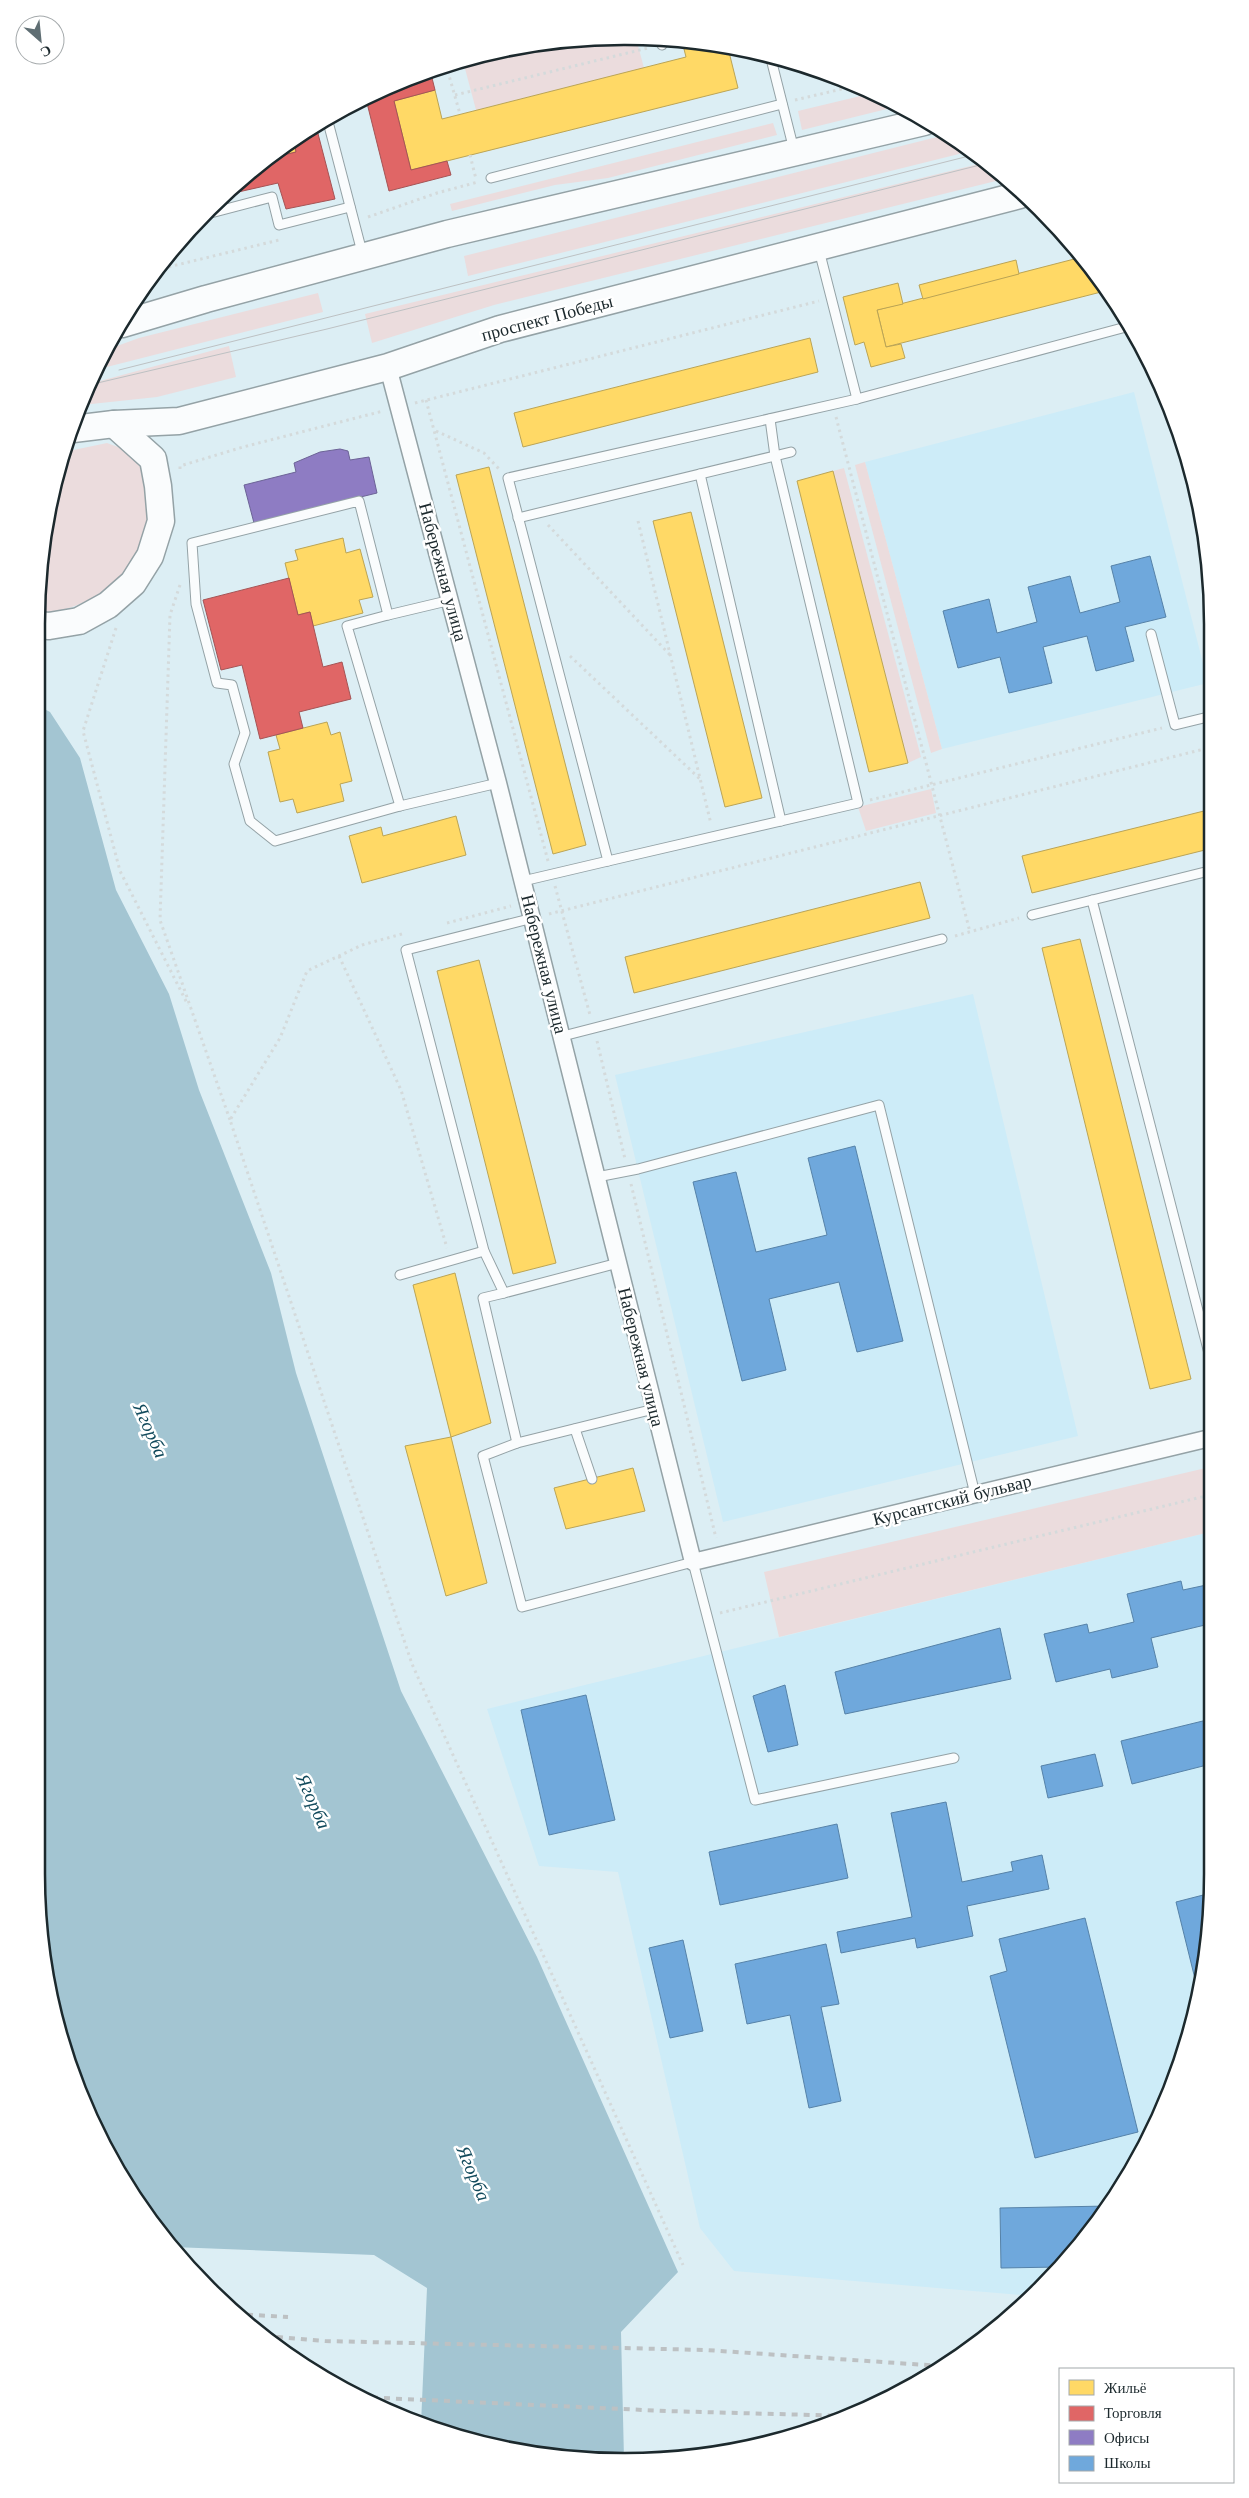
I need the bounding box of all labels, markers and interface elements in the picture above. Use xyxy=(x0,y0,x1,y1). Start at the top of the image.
north arrow xyxy=(15,15,65,65)
text: С xyxy=(37,41,54,62)
street label: проспект Победы xyxy=(479,290,615,346)
street label: Набережная улица xyxy=(414,500,472,644)
street label: Набережная улица xyxy=(516,892,572,1036)
street label: Набережная улица xyxy=(613,1285,669,1429)
water label: Ягорба xyxy=(128,1398,173,1461)
street label: Курсантский бульвар xyxy=(870,1470,1034,1530)
water label: Ягорба xyxy=(291,1769,336,1832)
water label: Ягорба xyxy=(451,2141,495,2204)
legend xyxy=(1059,2368,1234,2483)
text: Жильё xyxy=(1104,2378,1147,2397)
text: Торговля xyxy=(1104,2403,1162,2422)
text: Офисы xyxy=(1104,2428,1149,2447)
text: Школы xyxy=(1104,2453,1151,2472)

